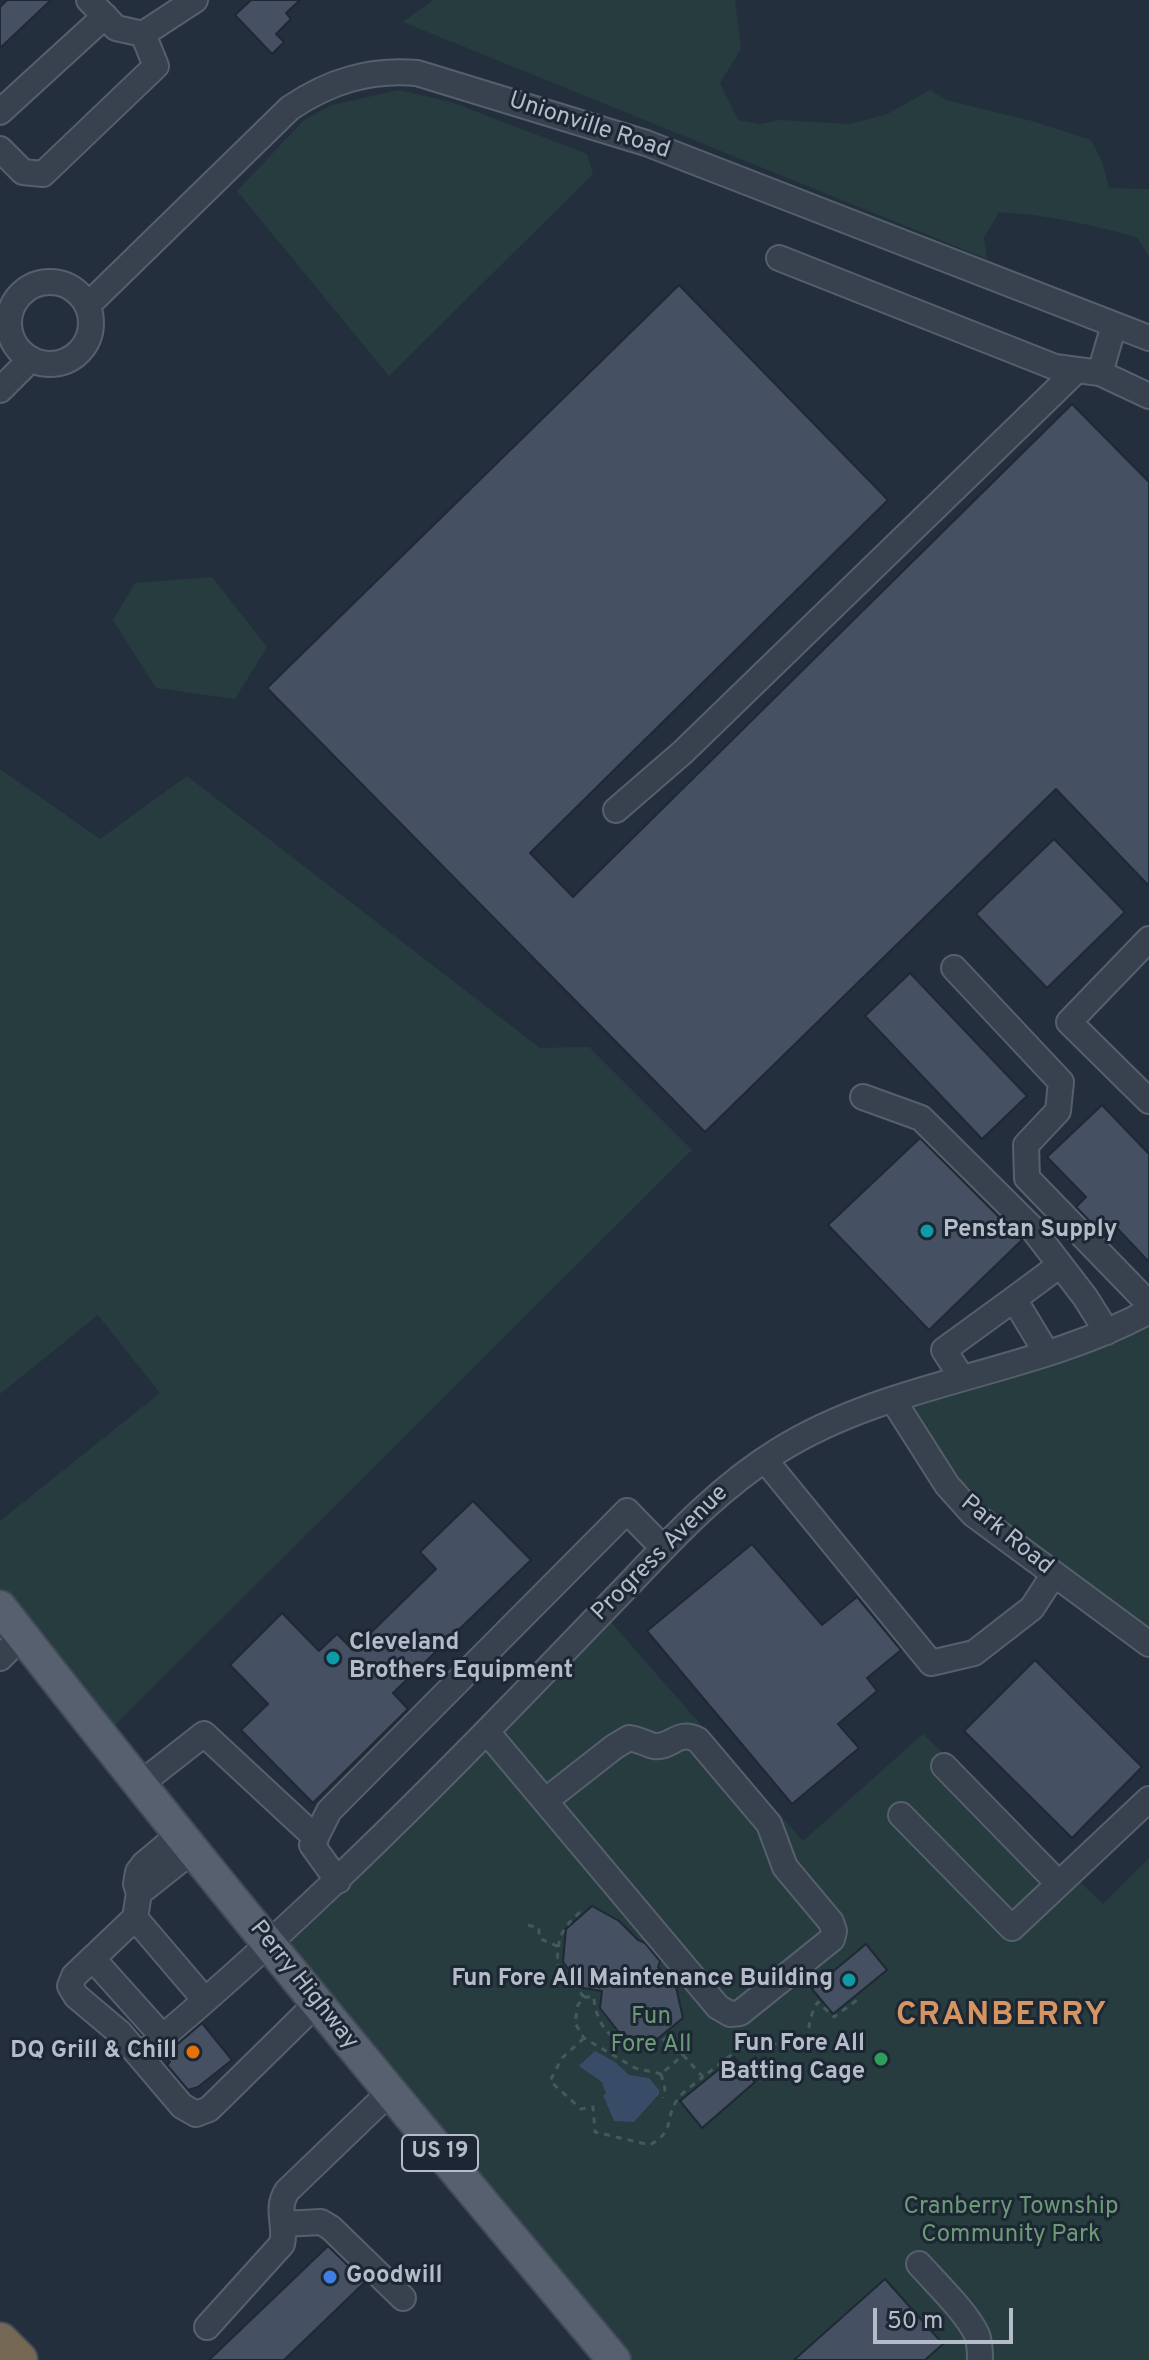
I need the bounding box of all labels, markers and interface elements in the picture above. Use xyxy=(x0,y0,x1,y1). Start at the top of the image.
street label: Unionville Road xyxy=(505,87,673,167)
place label: Penstan Supply xyxy=(943,1217,1117,1245)
marker: Penstan Supply xyxy=(918,1222,936,1240)
street label: Progress Avenue xyxy=(587,1480,735,1628)
street label: Park Road xyxy=(954,1490,1058,1582)
place label: Cleveland Brothers Equipment xyxy=(349,1630,573,1686)
marker: Cleveland Brothers Equipment xyxy=(324,1649,342,1667)
street label: Perry Highway xyxy=(242,1916,364,2056)
place label: Fun Fore All Maintenance Building xyxy=(452,1966,833,1994)
marker: Fun Fore All Maintenance Building xyxy=(840,1971,858,1989)
district label: CRANBERRY xyxy=(896,1999,1108,2037)
park label: Fun Fore All xyxy=(611,2004,691,2060)
place label: Fun Fore All Batting Cage xyxy=(720,2031,865,2087)
place label: DQ Grill & Chill xyxy=(10,2038,177,2066)
marker: DQ Grill & Chill xyxy=(184,2043,202,2061)
marker: Fun Fore All Batting Cage xyxy=(872,2050,890,2068)
road number: US 19 xyxy=(402,2135,478,2171)
park label: Cranberry Township Community Park xyxy=(903,2194,1119,2250)
place label: Goodwill xyxy=(346,2263,442,2291)
marker: Goodwill xyxy=(321,2268,339,2286)
scale bar xyxy=(877,2292,1017,2342)
text: 50 m xyxy=(887,2307,943,2337)

